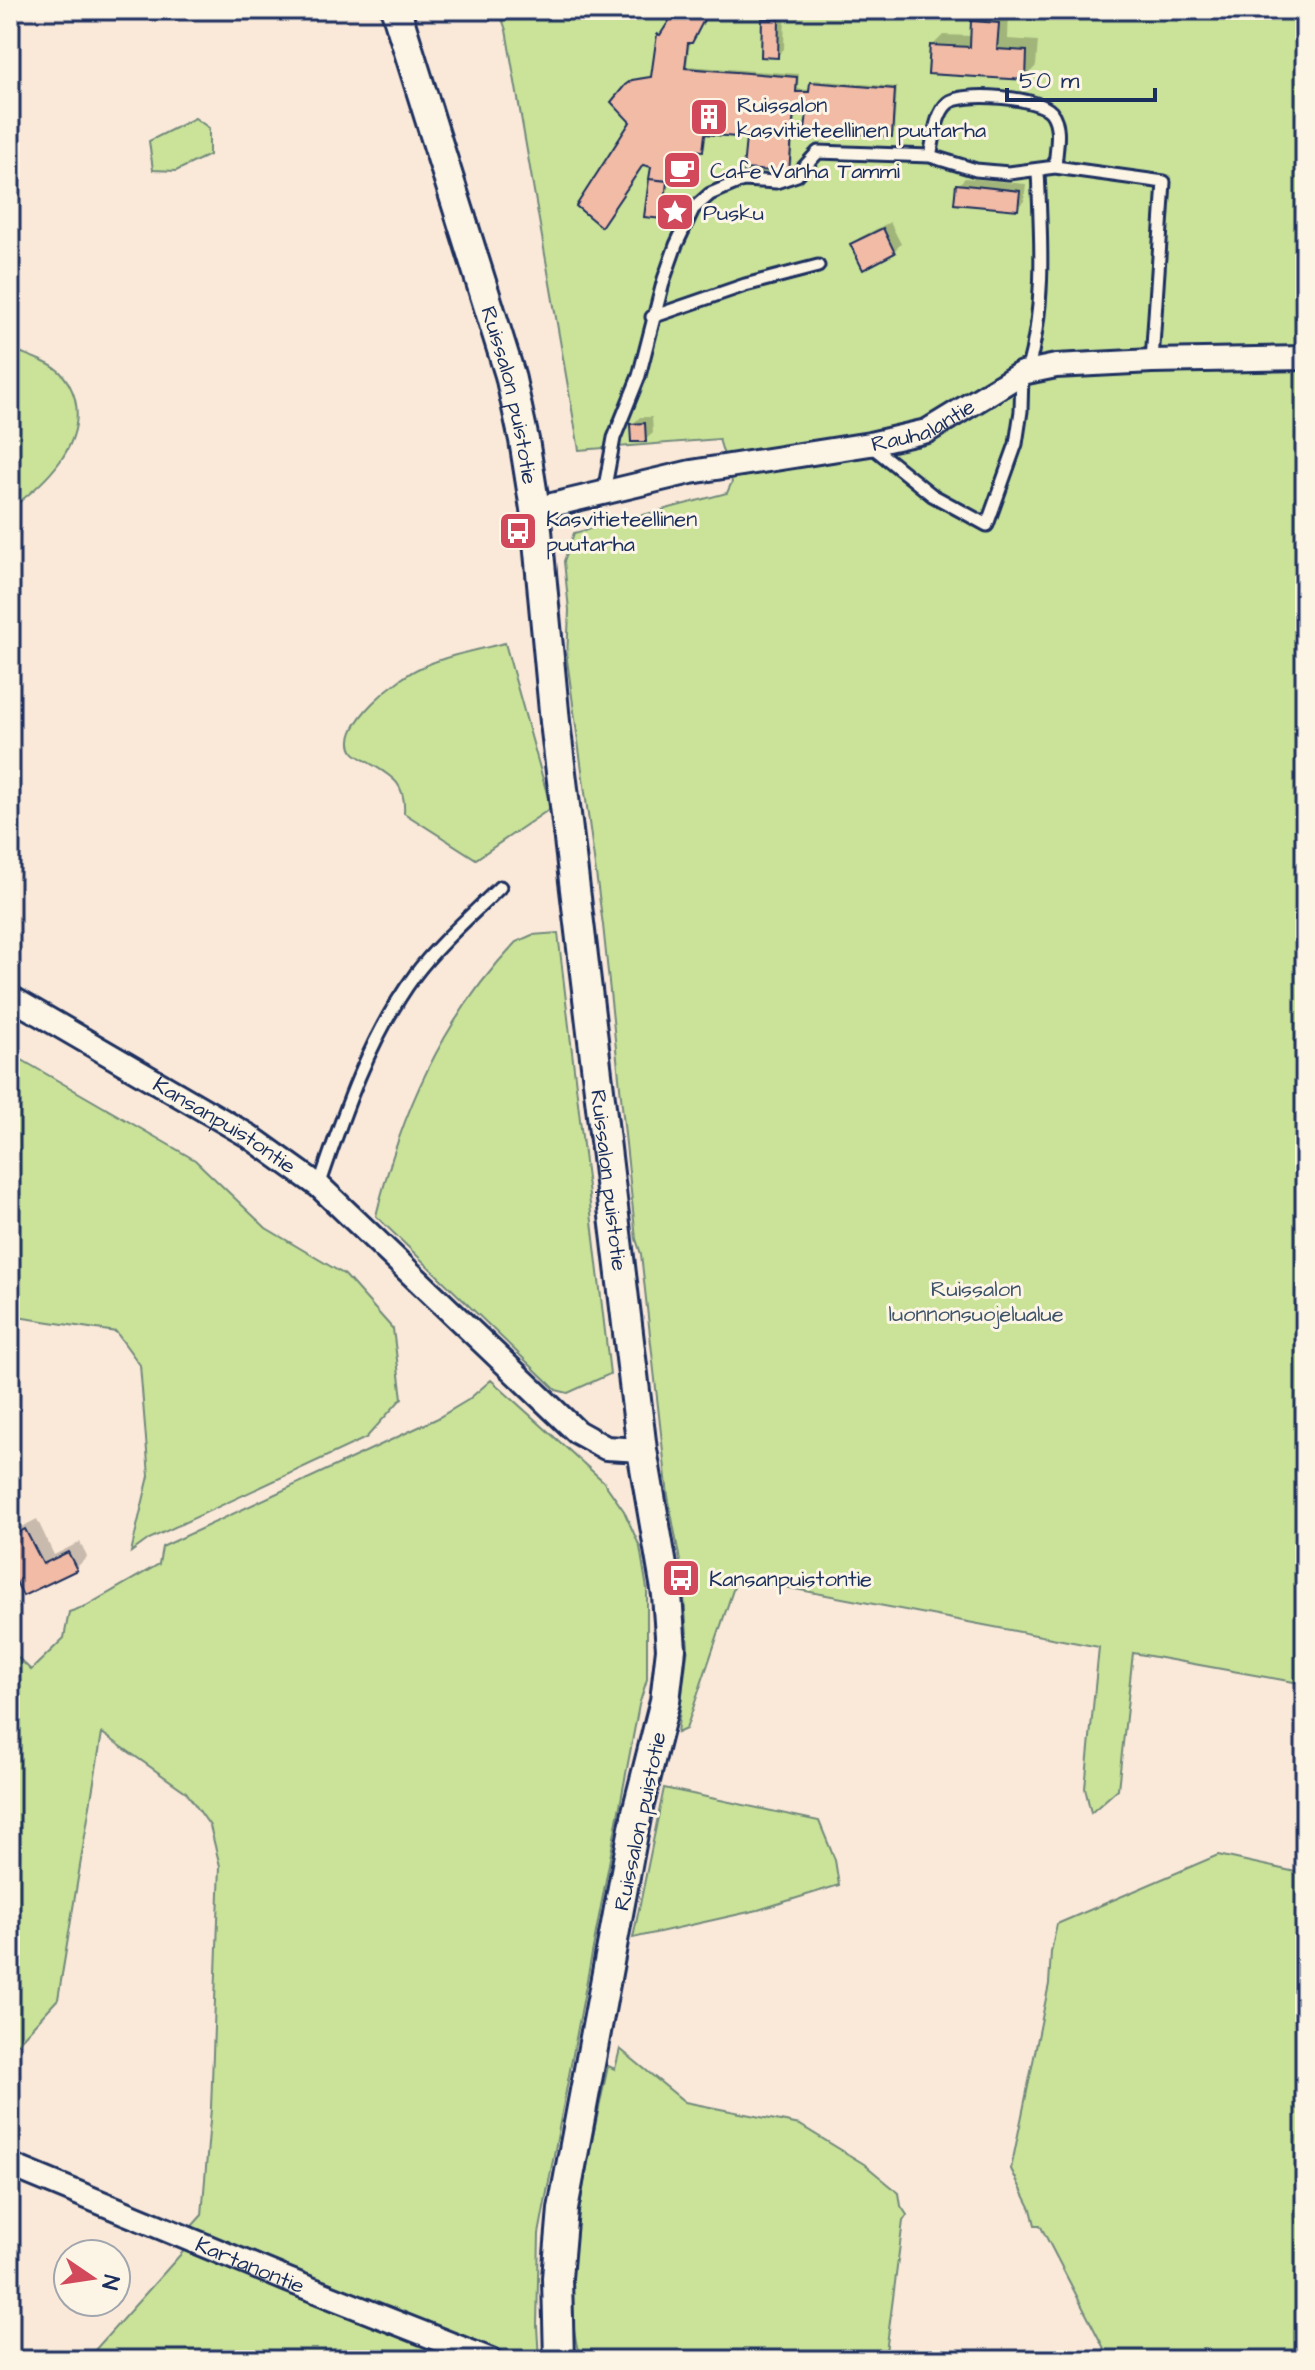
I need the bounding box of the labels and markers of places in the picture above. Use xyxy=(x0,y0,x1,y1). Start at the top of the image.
place label: Ruissalon kasvitieteellinen puutarha xyxy=(737,90,986,146)
building icon: Ruissalon kasvitieteellinen puutarha xyxy=(688,96,730,138)
cafe icon: Cafe Vanha Tammi xyxy=(661,149,703,191)
place label: Cafe Vanha Tammi xyxy=(710,156,900,187)
place icon: Pusku xyxy=(654,191,696,233)
place label: Pusku xyxy=(703,198,764,229)
place label: Kasvitieteellinen puutarha xyxy=(546,504,697,560)
bus stop icon: Kasvitieteellinen puutarha xyxy=(497,510,539,552)
bus stop icon: Kansanpuistontie xyxy=(660,1557,702,1599)
place label: Kansanpuistontie xyxy=(709,1564,872,1595)

